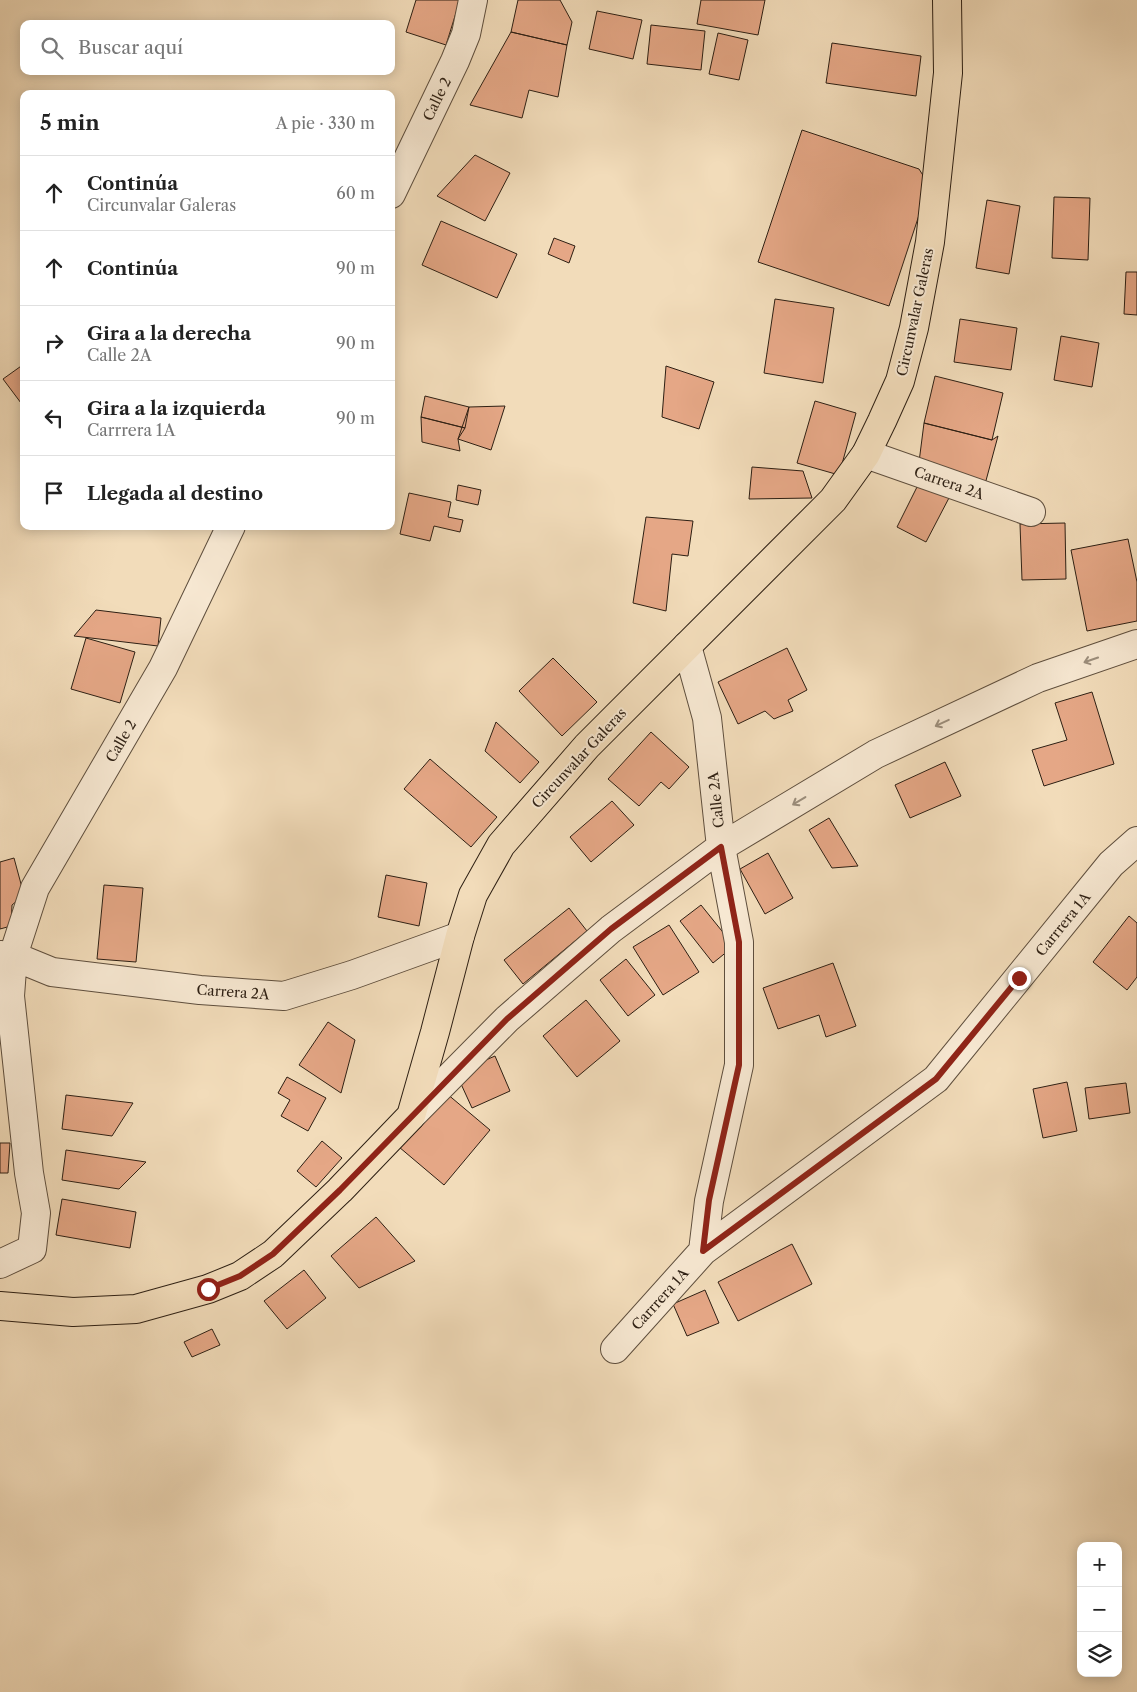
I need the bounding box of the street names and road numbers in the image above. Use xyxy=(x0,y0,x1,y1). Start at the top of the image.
street label: Calle 2 xyxy=(419,74,455,124)
street label: Circunvalar Galeras xyxy=(893,246,937,378)
street label: Carrera 2A xyxy=(912,463,987,504)
street label: Circunvalar Galeras xyxy=(528,704,630,812)
street label: Calle 2 xyxy=(102,717,140,765)
street label: Calle 2A xyxy=(704,770,728,829)
street label: Carrrera 1A xyxy=(1032,888,1095,960)
street label: Carrera 2A xyxy=(196,980,271,1004)
street label: Carrrera 1A xyxy=(627,1264,693,1334)

